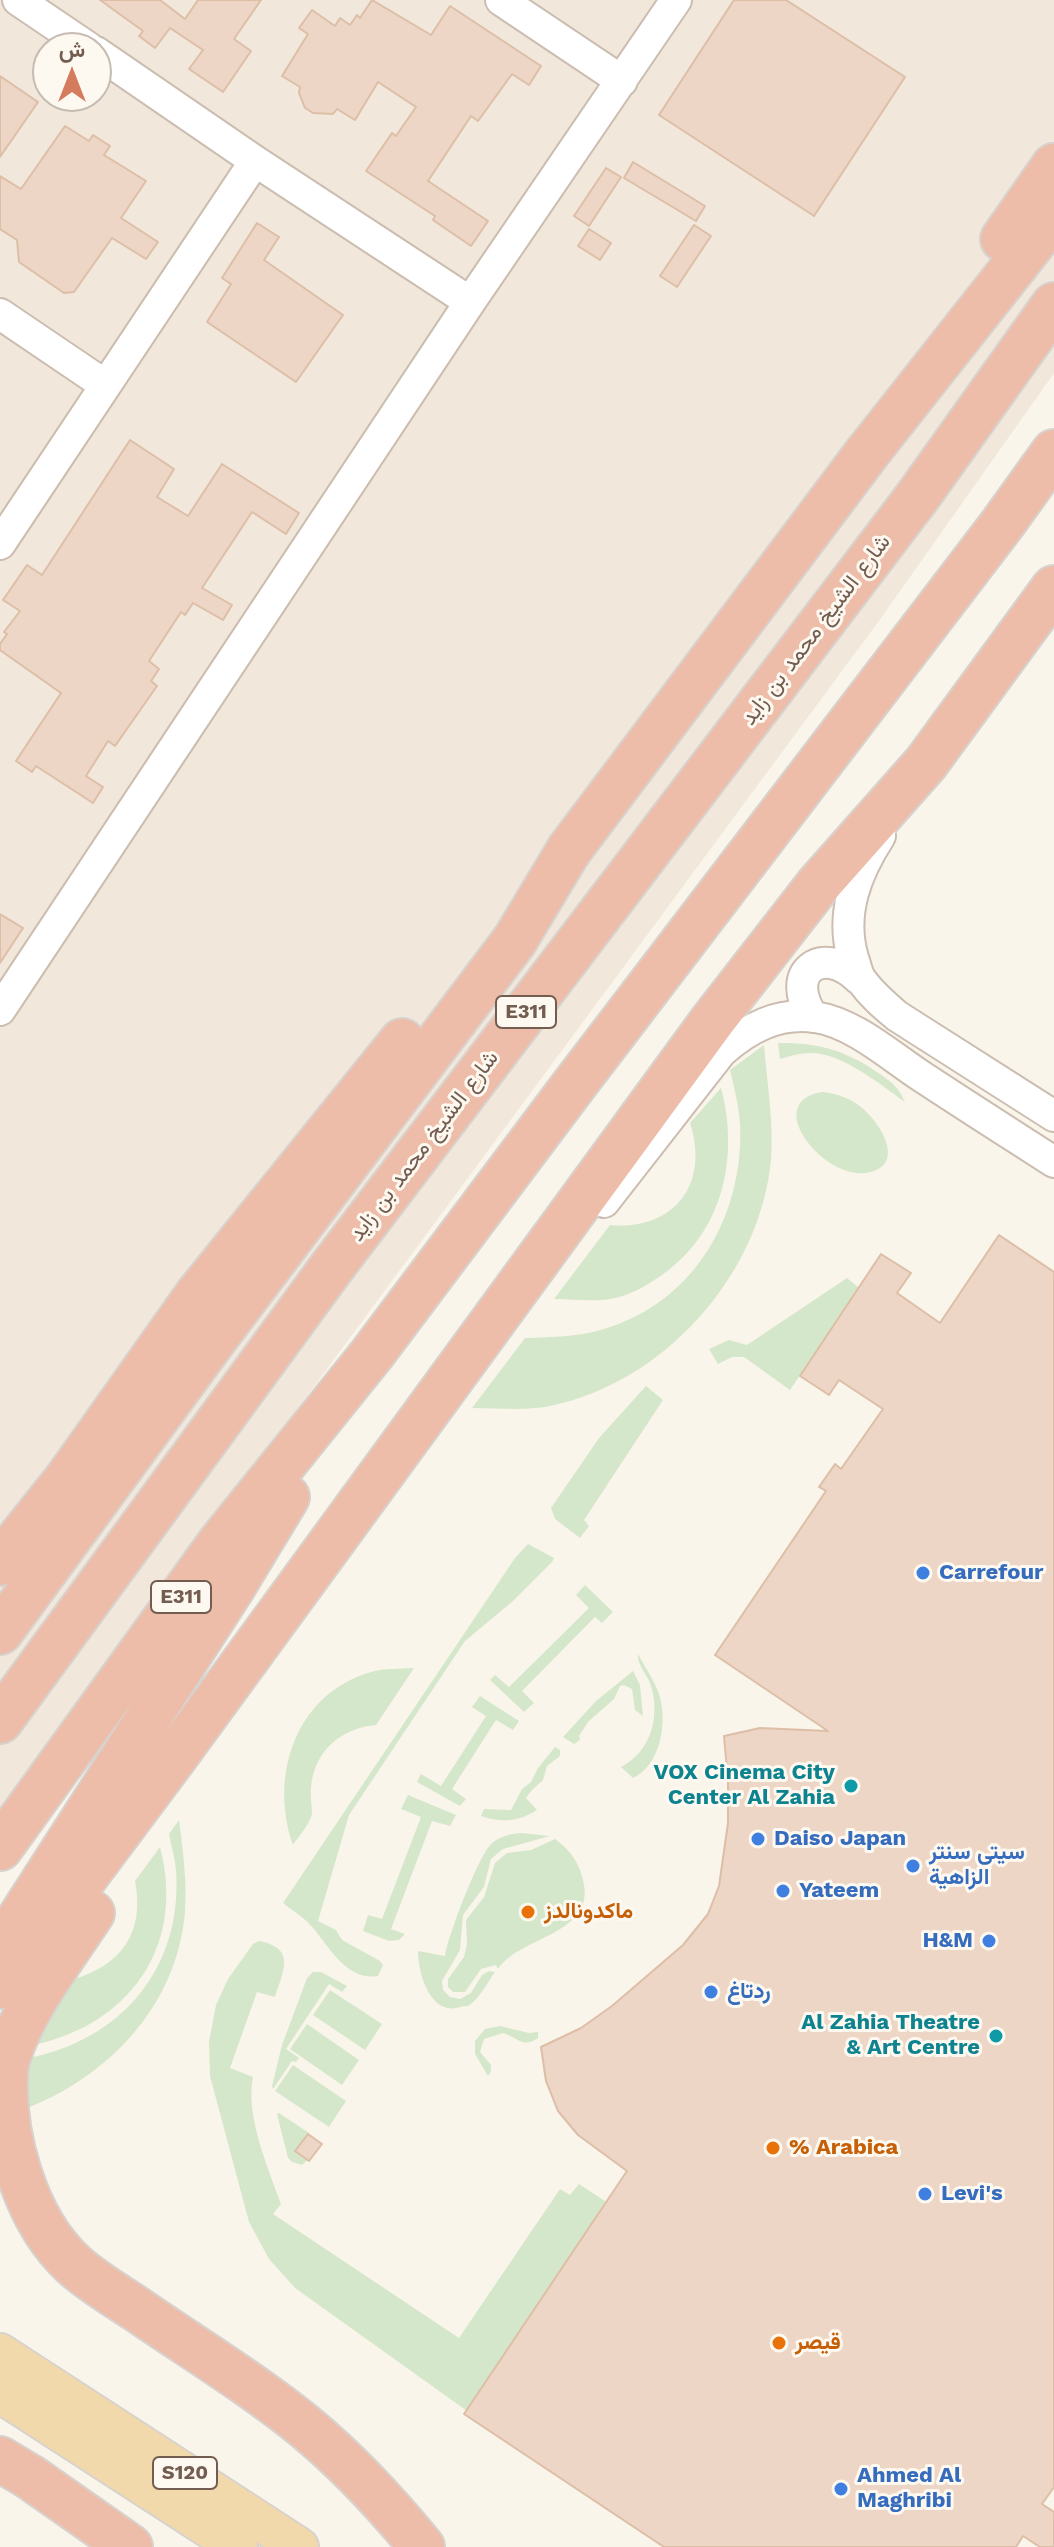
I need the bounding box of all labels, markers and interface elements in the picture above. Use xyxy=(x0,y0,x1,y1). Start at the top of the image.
north arrow xyxy=(32,32,112,112)
text: ش xyxy=(59,37,85,62)
street label: شارع الشيخ محمد بن زايد xyxy=(736,530,896,730)
road number: E311 xyxy=(496,996,556,1028)
street label: شارع الشيخ محمد بن زايد xyxy=(344,1046,504,1246)
place label: Carrefour xyxy=(939,1560,1043,1586)
marker: Carrefour xyxy=(914,1564,932,1582)
road number: E311 xyxy=(151,1581,211,1613)
place label: VOX Cinema City Center Al Zahia xyxy=(654,1760,835,1812)
marker: VOX Cinema City Center Al Zahia xyxy=(842,1777,860,1795)
place label: Daiso Japan xyxy=(774,1826,906,1852)
marker: Daiso Japan xyxy=(749,1830,767,1848)
place label: سيتي سنتر الزاهية xyxy=(929,1840,1025,1892)
marker: سيتي سنتر الزاهية xyxy=(904,1857,922,1875)
place label: Yateem xyxy=(799,1878,879,1904)
marker: Yateem xyxy=(774,1882,792,1900)
place label: ماكدونالدز xyxy=(544,1899,633,1925)
marker: ماكدونالدز xyxy=(519,1903,537,1921)
place label: H&M xyxy=(922,1928,973,1954)
marker: H&M xyxy=(980,1932,998,1950)
place label: ردتاغ xyxy=(727,1979,771,2005)
marker: ردتاغ xyxy=(702,1983,720,2001)
place label: Al Zahia Theatre & Art Centre xyxy=(801,2010,980,2062)
marker: Al Zahia Theatre & Art Centre xyxy=(987,2027,1005,2045)
place label: % Arabica xyxy=(789,2135,898,2161)
marker: % Arabica xyxy=(764,2139,782,2157)
place label: Levi's xyxy=(941,2181,1003,2207)
marker: Levi's xyxy=(916,2185,934,2203)
place label: قيصر xyxy=(795,2330,841,2356)
marker: قيصر xyxy=(770,2334,788,2352)
road number: S120 xyxy=(153,2457,217,2489)
place label: Ahmed Al Maghribi xyxy=(857,2463,961,2514)
marker: Ahmed Al Maghribi xyxy=(832,2480,850,2498)

